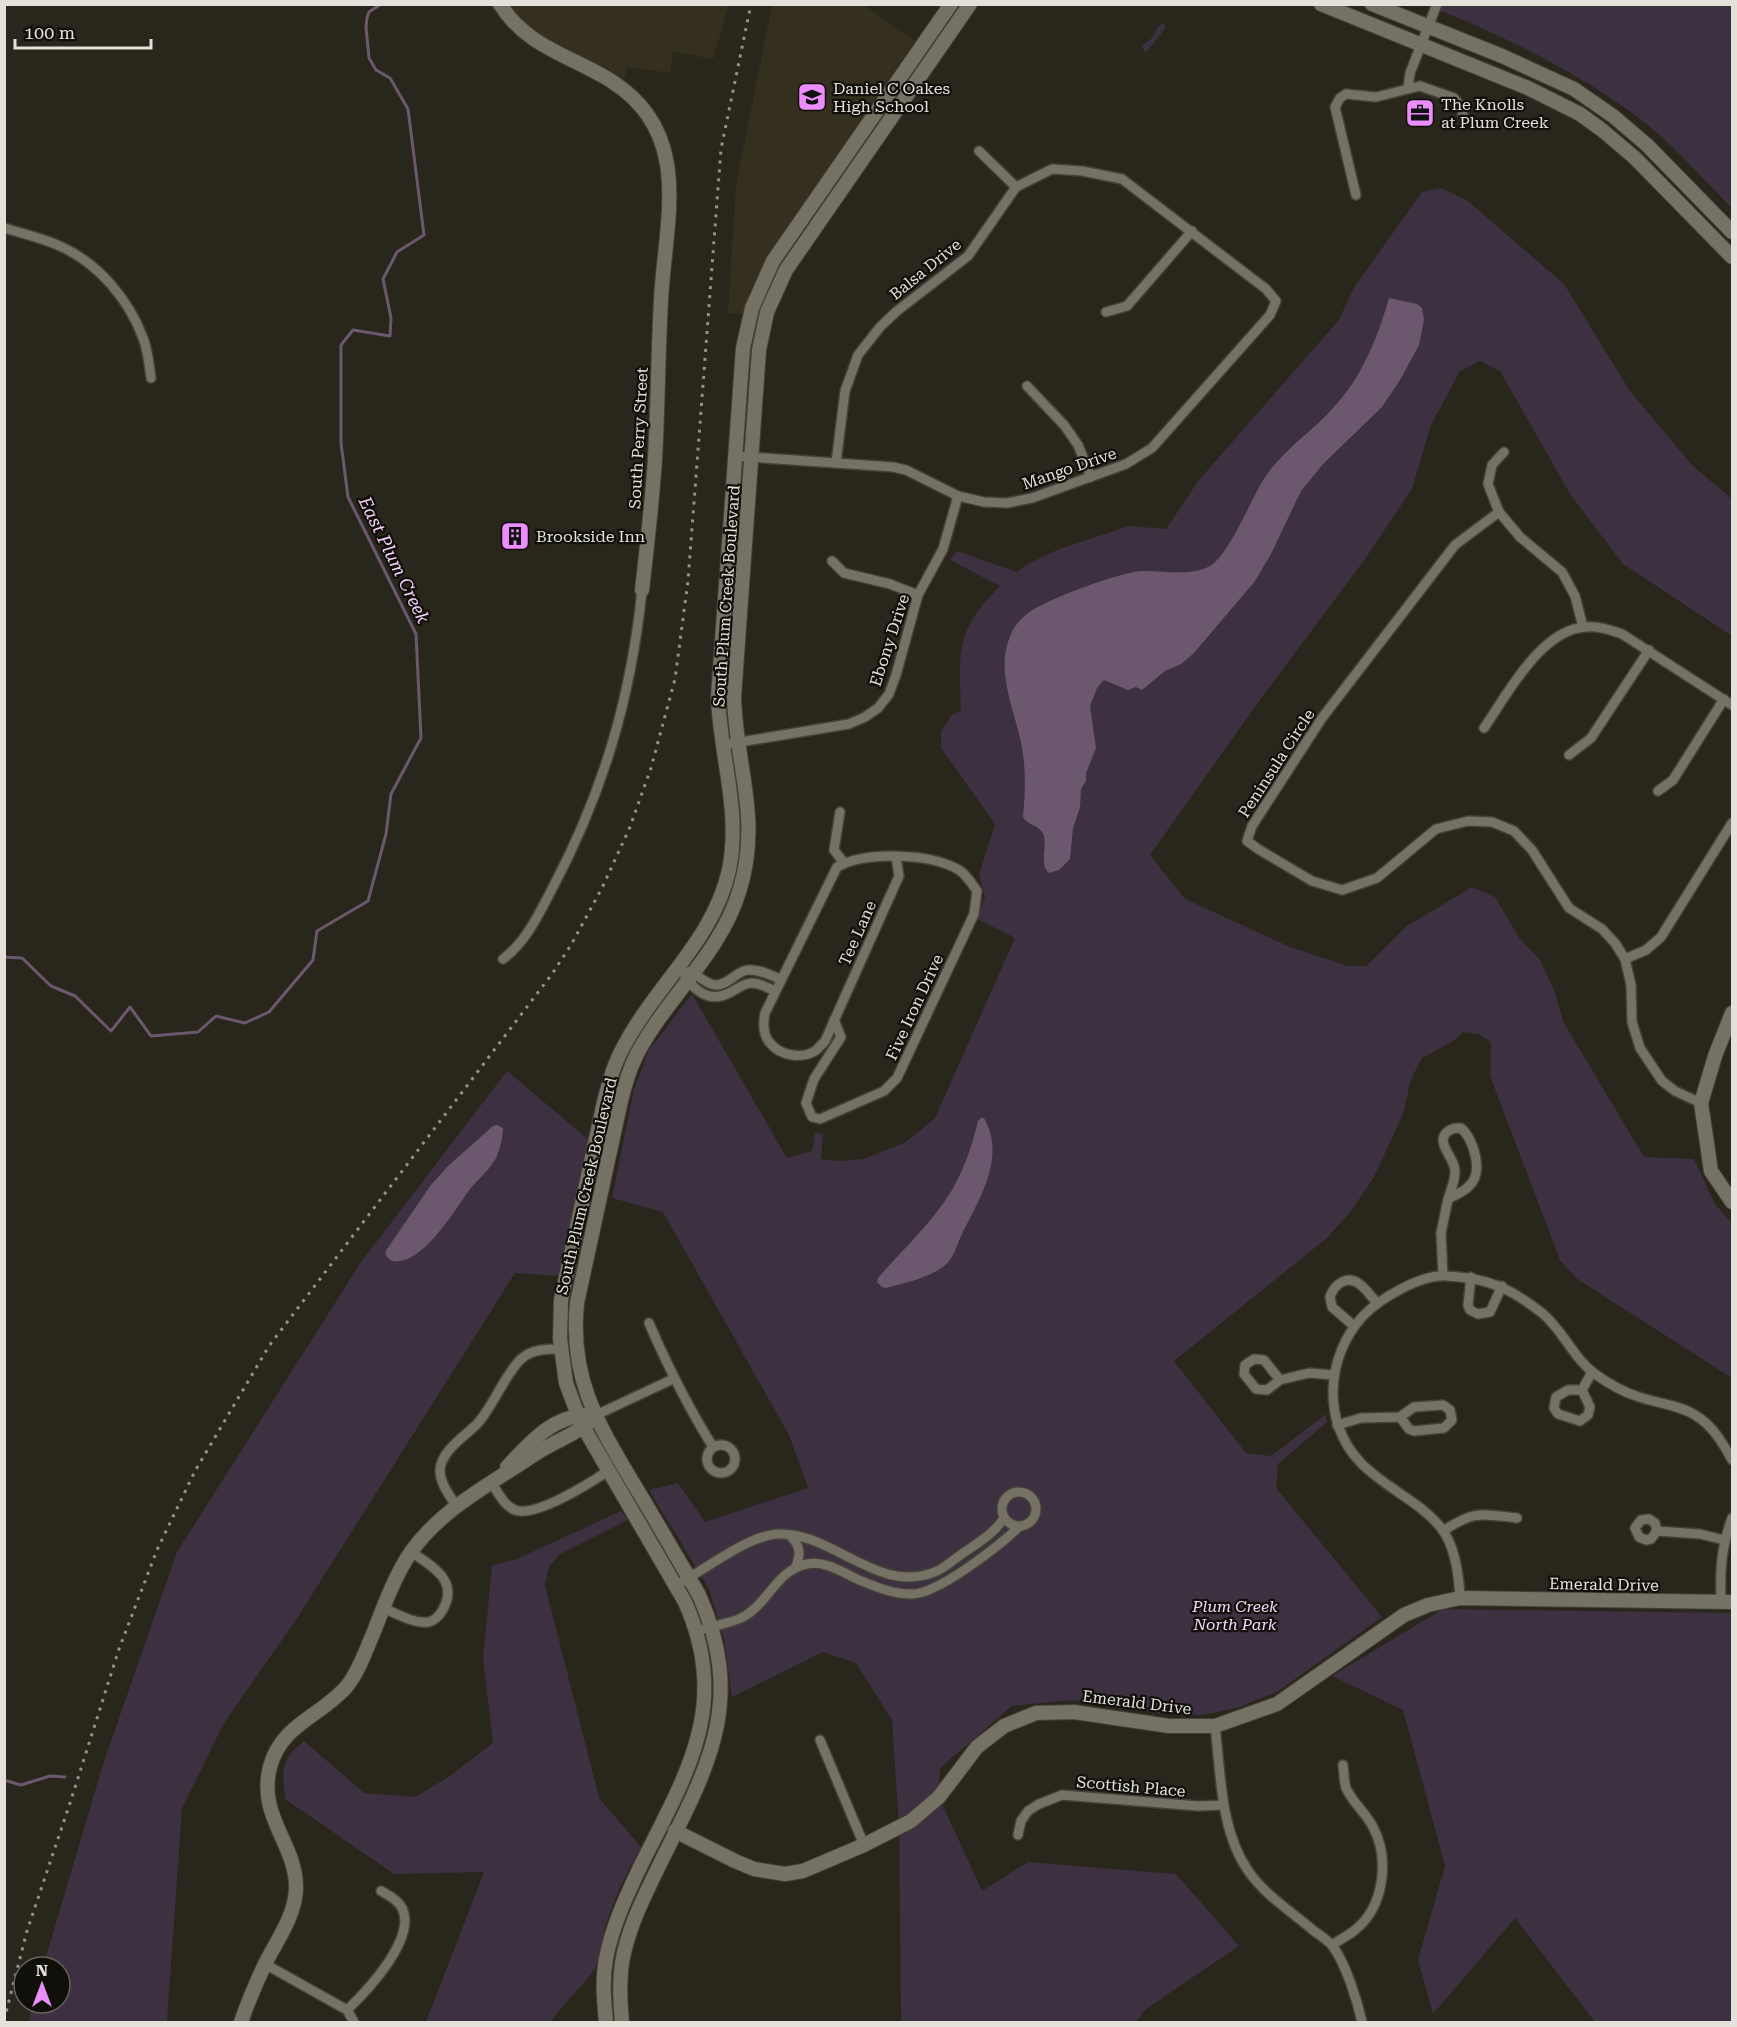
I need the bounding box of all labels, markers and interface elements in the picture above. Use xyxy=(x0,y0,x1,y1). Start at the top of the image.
scale bar xyxy=(15,12,152,50)
text: 100 m xyxy=(24,22,75,43)
place label: Daniel C Oakes High School xyxy=(833,79,950,116)
school or university icon: Daniel C Oakes High School xyxy=(796,81,828,113)
place label: The Knolls at Plum Creek xyxy=(1441,95,1549,132)
office icon: The Knolls at Plum Creek xyxy=(1404,97,1436,129)
street label: Balsa Drive xyxy=(886,235,965,304)
street label: South Perry Street xyxy=(625,367,652,509)
street label: Mango Drive xyxy=(1020,443,1119,493)
street label: South Plum Creek Boulevard xyxy=(709,485,744,708)
water label: East Plum Creek xyxy=(354,492,434,627)
building icon: Brookside Inn xyxy=(499,520,531,552)
place label: Brookside Inn xyxy=(536,527,645,546)
street label: Ebony Drive xyxy=(866,591,913,689)
street label: Peninsula Circle xyxy=(1234,705,1319,821)
street label: Tee Lane xyxy=(835,898,880,969)
street label: Five Iron Drive xyxy=(882,951,947,1063)
street label: South Plum Creek Boulevard xyxy=(552,1076,621,1297)
street label: Emerald Drive xyxy=(1549,1574,1659,1595)
park label: Plum Creek North Park xyxy=(1191,1597,1278,1634)
street label: Emerald Drive xyxy=(1081,1686,1193,1719)
street label: Scottish Place xyxy=(1076,1772,1187,1801)
north arrow xyxy=(12,1955,72,2015)
text: N xyxy=(36,1961,48,1980)

